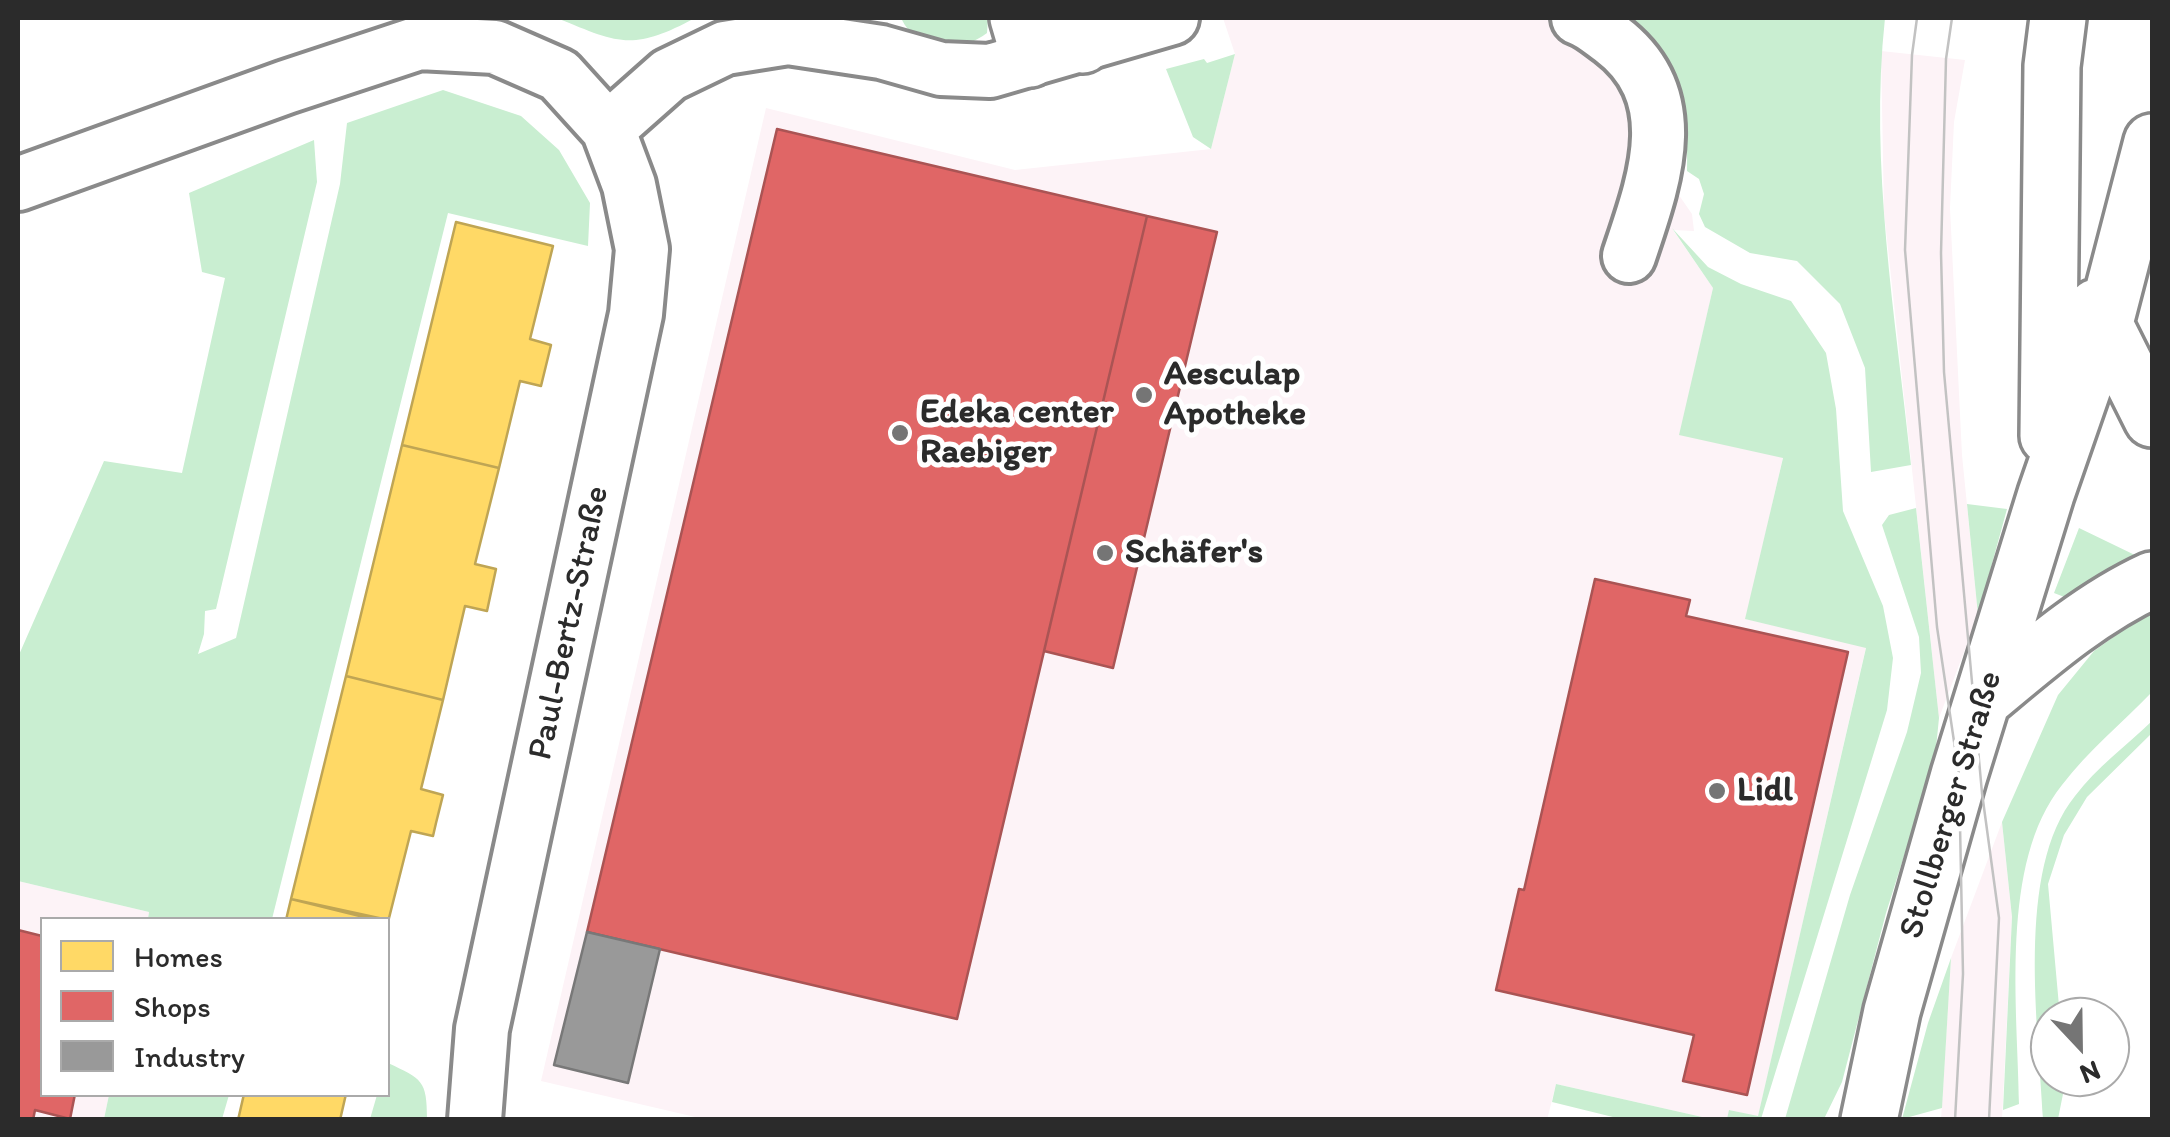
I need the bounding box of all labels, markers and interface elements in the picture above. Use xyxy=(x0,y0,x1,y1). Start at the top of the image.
place label: Aesculap Apotheke xyxy=(1164,354,1306,436)
marker: Aesculap Apotheke xyxy=(1133,384,1155,406)
place label: Edeka center Raebiger xyxy=(920,392,1114,474)
marker: Edeka center Raebiger xyxy=(889,422,911,444)
street label: Paul-Bertz-Straße xyxy=(520,482,620,764)
place label: Schäfer's xyxy=(1125,532,1263,574)
marker: Schäfer's xyxy=(1094,542,1116,564)
street label: Stollberger Straße xyxy=(1891,666,2013,944)
place label: Lidl xyxy=(1737,770,1793,812)
marker: Lidl xyxy=(1706,780,1728,802)
legend xyxy=(40,917,390,1097)
text: Homes xyxy=(134,938,223,975)
text: Shops xyxy=(134,988,211,1025)
north arrow xyxy=(2030,997,2130,1097)
text: Industry xyxy=(134,1038,245,1075)
text: N xyxy=(2075,1054,2106,1092)

